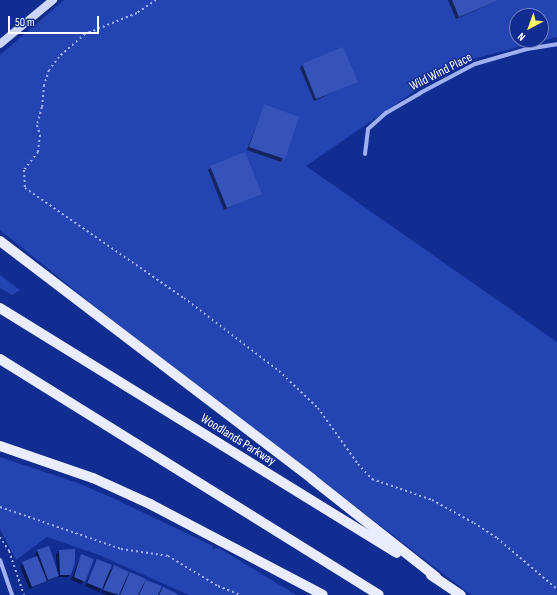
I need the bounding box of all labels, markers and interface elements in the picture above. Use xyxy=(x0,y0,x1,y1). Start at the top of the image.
scale bar xyxy=(10,8,101,34)
north arrow xyxy=(509,8,549,48)
text: 50 m xyxy=(15,15,35,30)
text: N xyxy=(515,30,528,44)
street label: Wild Wind Place xyxy=(407,50,475,94)
street label: Woodlands Parkway xyxy=(198,411,278,469)

